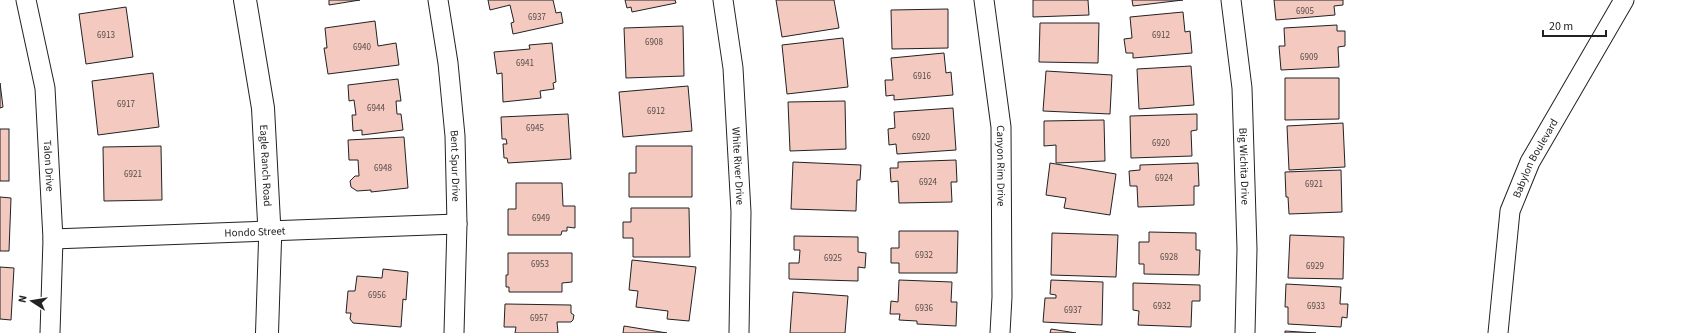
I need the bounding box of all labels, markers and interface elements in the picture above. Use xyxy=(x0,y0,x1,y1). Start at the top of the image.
house number: 6905 xyxy=(1296,5,1314,18)
house number: 6937 xyxy=(528,11,546,24)
scale bar xyxy=(1543,12,1606,38)
text: 20 m xyxy=(1549,18,1573,35)
house number: 6913 xyxy=(97,29,115,42)
house number: 6912 xyxy=(1152,29,1170,42)
house number: 6908 xyxy=(645,36,663,49)
house number: 6940 xyxy=(353,41,371,54)
house number: 6909 xyxy=(1300,51,1318,64)
house number: 6941 xyxy=(516,57,534,70)
house number: 6916 xyxy=(913,70,931,83)
house number: 6917 xyxy=(117,98,135,111)
house number: 6944 xyxy=(367,102,385,115)
house number: 6912 xyxy=(647,105,665,118)
street label: Babylon Boulevard xyxy=(1509,116,1562,200)
house number: 6945 xyxy=(526,122,544,135)
street label: Eagle Ranch Road xyxy=(256,124,275,207)
street label: Canyon Rim Drive xyxy=(993,125,1008,207)
street label: White River Drive xyxy=(728,127,748,206)
street label: Big Wichita Drive xyxy=(1235,127,1253,206)
street label: Bent Spur Drive xyxy=(446,129,464,202)
house number: 6920 xyxy=(912,131,930,144)
house number: 6920 xyxy=(1152,137,1170,150)
street label: Talon Drive xyxy=(40,140,58,193)
house number: 6948 xyxy=(374,162,392,175)
house number: 6921 xyxy=(124,168,142,181)
house number: 6924 xyxy=(1155,172,1173,185)
house number: 6924 xyxy=(919,176,937,189)
house number: 6921 xyxy=(1305,178,1323,191)
house number: 6949 xyxy=(532,212,550,225)
street label: Hondo Street xyxy=(224,223,286,241)
house number: 6932 xyxy=(915,249,933,262)
house number: 6928 xyxy=(1160,251,1178,264)
house number: 6925 xyxy=(824,252,842,265)
house number: 6953 xyxy=(531,258,549,271)
house number: 6929 xyxy=(1306,260,1324,273)
north arrow xyxy=(12,281,52,321)
house number: 6956 xyxy=(368,289,386,302)
text: N xyxy=(15,294,31,304)
house number: 6932 xyxy=(1153,300,1171,313)
house number: 6933 xyxy=(1307,300,1325,313)
house number: 6936 xyxy=(915,302,933,315)
house number: 6937 xyxy=(1064,304,1082,317)
house number: 6957 xyxy=(530,312,548,325)

